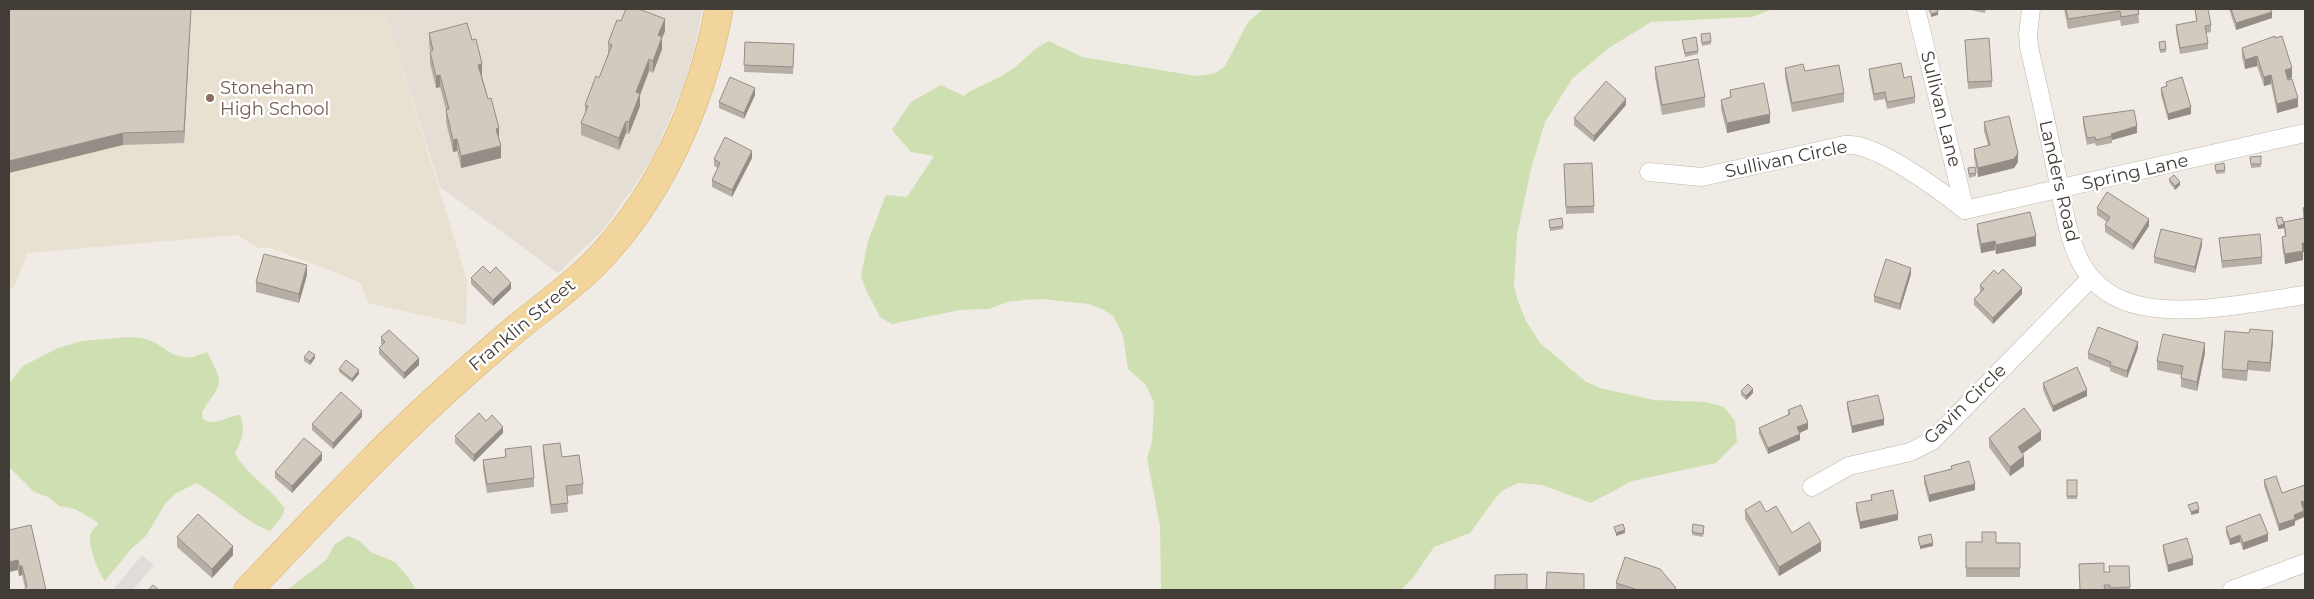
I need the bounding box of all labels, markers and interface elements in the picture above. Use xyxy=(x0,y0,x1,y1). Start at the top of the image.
street label: Sullivan Lane xyxy=(1916,49,1966,169)
place label: Stoneham High School xyxy=(220,77,329,120)
marker: Stoneham High School xyxy=(204,92,216,104)
street label: Landers Road xyxy=(2034,118,2084,244)
street label: Sullivan Circle xyxy=(1723,135,1849,183)
street label: Spring Lane xyxy=(2080,149,2191,195)
street label: Franklin Street xyxy=(464,274,580,376)
street label: Gavin Circle xyxy=(1919,359,2011,449)

